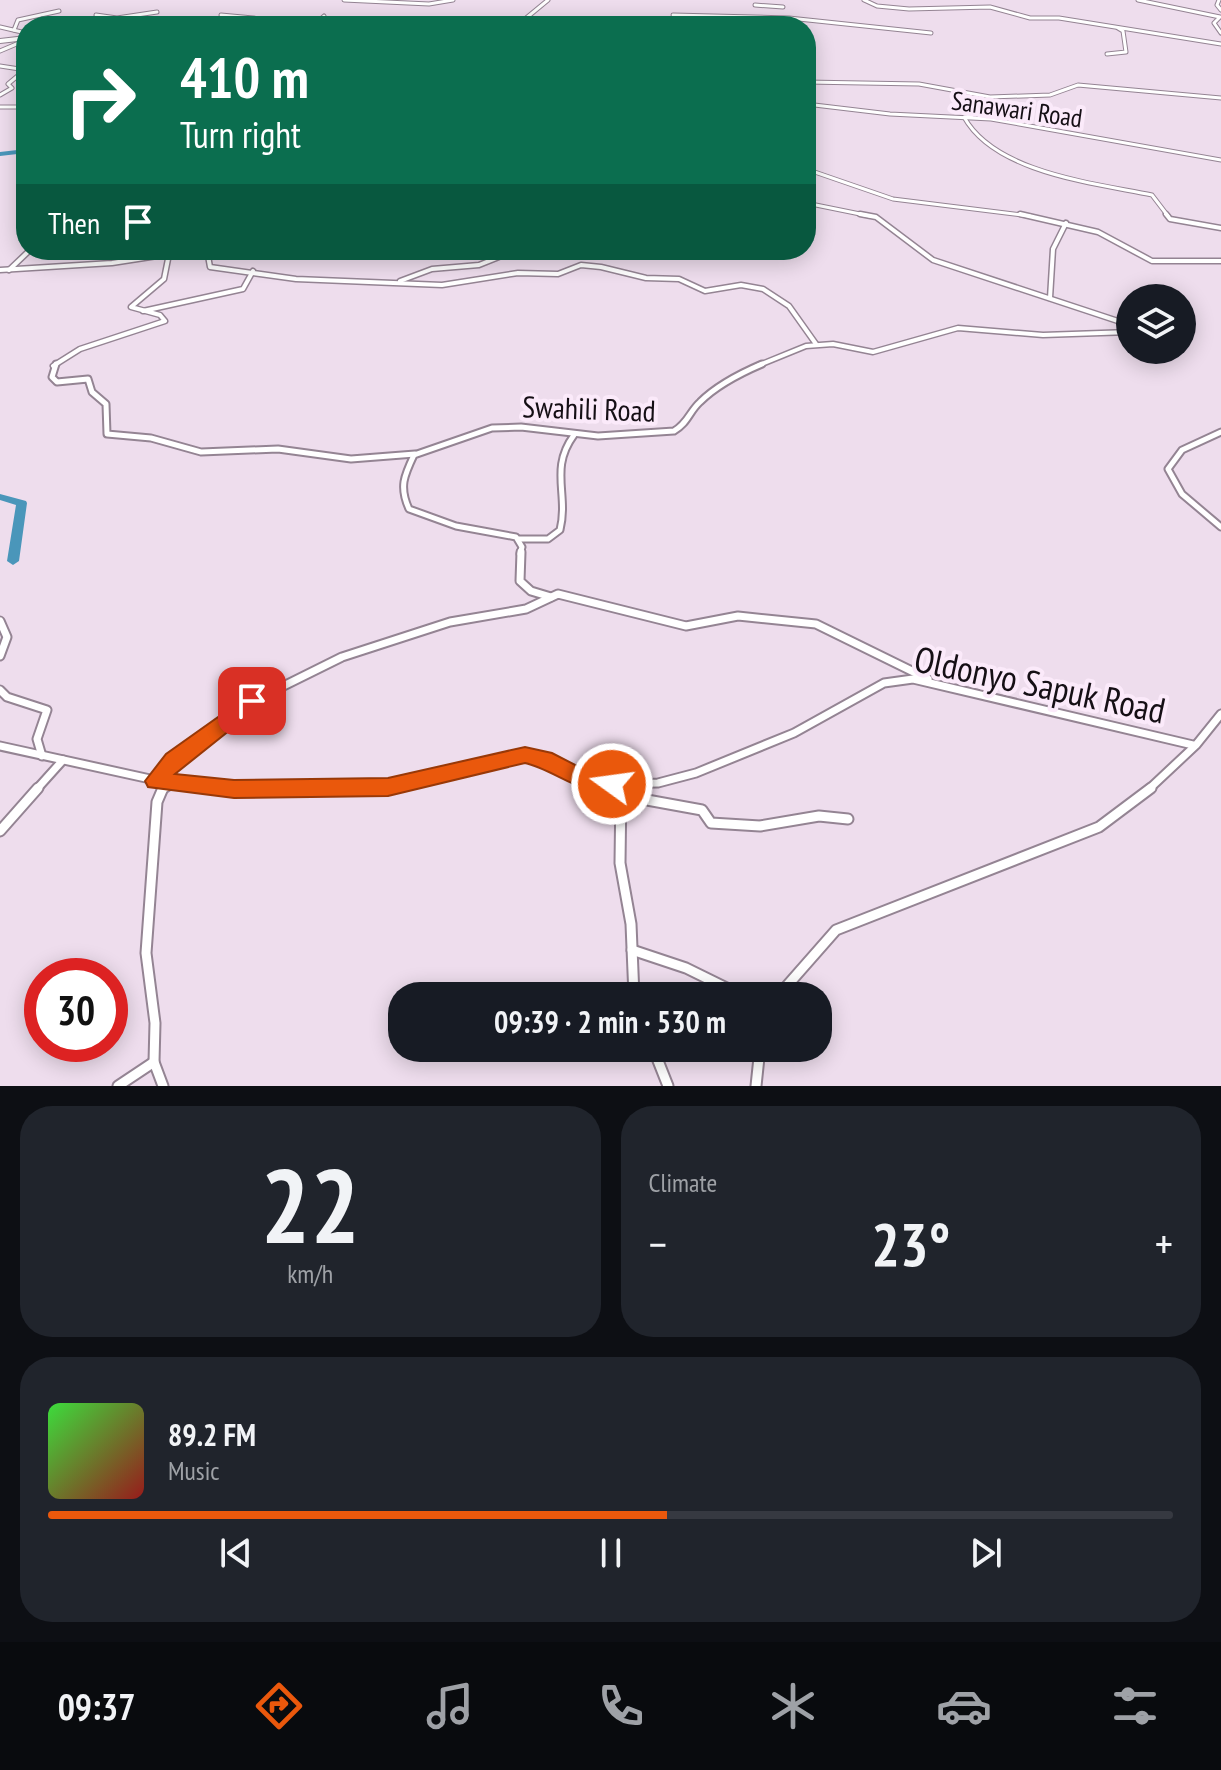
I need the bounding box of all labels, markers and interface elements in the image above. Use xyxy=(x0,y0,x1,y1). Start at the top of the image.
text: 410 m xyxy=(180,41,309,113)
icon: right xyxy=(48,48,152,152)
street label: Sanawari Road xyxy=(949,83,1085,135)
text: Turn right xyxy=(180,111,301,158)
icon: arrive xyxy=(116,200,160,244)
text: Then xyxy=(48,203,100,242)
map controls xyxy=(1116,284,1196,364)
button: layers xyxy=(1116,284,1196,364)
street label: Swahili Road xyxy=(522,386,656,430)
street label: Oldonyo Sapuk Road xyxy=(910,634,1170,734)
pin xyxy=(218,667,286,735)
icon: arrive xyxy=(230,679,274,723)
position arrow xyxy=(570,742,654,826)
speed limit sign: 30 xyxy=(24,958,128,1062)
text: 09:39 · 2 min · 530 m xyxy=(494,1002,726,1041)
text: 22 xyxy=(261,1137,360,1272)
text: Climate xyxy=(649,1166,717,1199)
text: 23° xyxy=(871,1205,950,1283)
text: − xyxy=(649,1215,667,1272)
text: + xyxy=(1155,1215,1173,1272)
text: km/h xyxy=(287,1257,333,1290)
text: 89.2 FM xyxy=(168,1415,256,1454)
text: Music xyxy=(168,1454,220,1487)
icon: previous xyxy=(214,1531,258,1575)
icon: pause xyxy=(589,1531,633,1575)
icon: next xyxy=(964,1531,1008,1575)
icon: directions xyxy=(251,1678,307,1734)
icon: music xyxy=(422,1678,478,1734)
icon: phone xyxy=(593,1678,649,1734)
icon: climate xyxy=(765,1678,821,1734)
icon: car xyxy=(936,1678,992,1734)
icon: filters xyxy=(1107,1678,1163,1734)
text: 09:37 xyxy=(58,1683,136,1730)

